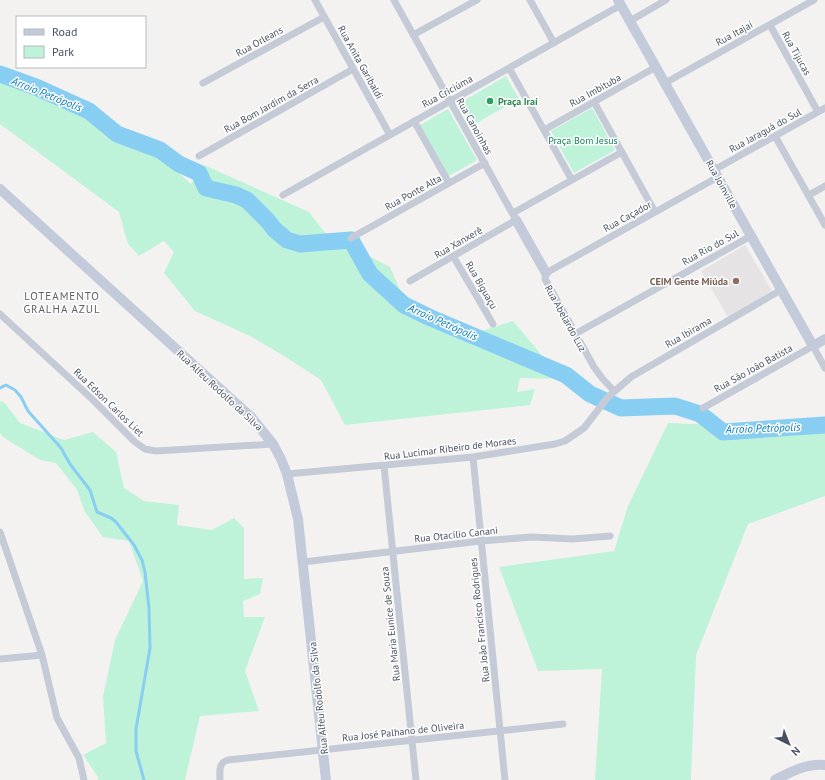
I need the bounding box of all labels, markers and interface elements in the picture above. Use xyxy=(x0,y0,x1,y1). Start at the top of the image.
legend xyxy=(16,16,146,68)
street label: Rua Itajaí xyxy=(713,18,755,49)
street label: Rua Orleans xyxy=(233,23,285,60)
street label: Rua Anita Garibaldi xyxy=(335,23,386,101)
text: Road xyxy=(52,24,77,39)
street label: Rua Tijucas xyxy=(779,29,814,78)
text: Park xyxy=(52,44,74,59)
street label: Rua Imbituba xyxy=(567,71,623,110)
street label: Rua Criciúma xyxy=(420,72,475,111)
water label: Arroio Petrópolis xyxy=(9,73,85,115)
street label: Rua Bom Jardim da Serra xyxy=(222,73,321,136)
place label: Praça Iraí xyxy=(498,95,538,108)
street label: Rua Canoinhas xyxy=(454,96,496,157)
marker: Praça Iraí xyxy=(485,96,495,106)
street label: Rua Jaraguá do Sul xyxy=(727,105,804,156)
park label: Praça Bom Jesus xyxy=(548,134,618,147)
street label: Rua Joinville xyxy=(703,158,740,211)
street label: Rua Ponte Alta xyxy=(383,172,444,213)
street label: Rua Caçador xyxy=(601,198,654,235)
street label: Rua Xanxerê xyxy=(432,223,485,261)
street label: Rua Rio do Sul xyxy=(680,227,741,268)
street label: Rua Biguaçu xyxy=(463,259,500,311)
place label: CEIM Gente Miúda xyxy=(650,275,728,288)
marker: CEIM Gente Miúda xyxy=(731,276,741,286)
street label: Rua Abelardo Luz xyxy=(542,283,589,354)
district label: LOTEAMENTO GRALHA AZUL xyxy=(23,289,101,316)
water label: Arroio Petrópolis xyxy=(405,300,481,344)
street label: Rua Ibirama xyxy=(663,314,714,351)
street label: Rua São João Batista xyxy=(712,341,795,395)
street label: Rua Alfeu Rodolfo da Silva xyxy=(174,347,265,434)
street label: Rua Edson Carlos Liet xyxy=(71,365,147,440)
water label: Arroio Petrópolis xyxy=(724,420,801,436)
street label: Rua Lucimar Ribeiro de Moraes xyxy=(383,434,517,463)
street label: Rua Otacílio Canani xyxy=(414,524,498,545)
street label: Rua João Francisco Rodrigues xyxy=(466,557,493,683)
street label: Rua Maria Eunice de Souza xyxy=(378,566,403,682)
street label: Rua Alfeu Rodolfo da Silva xyxy=(306,641,331,755)
street label: Rua José Palhano de Oliveira xyxy=(341,719,465,744)
north arrow xyxy=(769,724,809,764)
text: N xyxy=(788,744,803,759)

